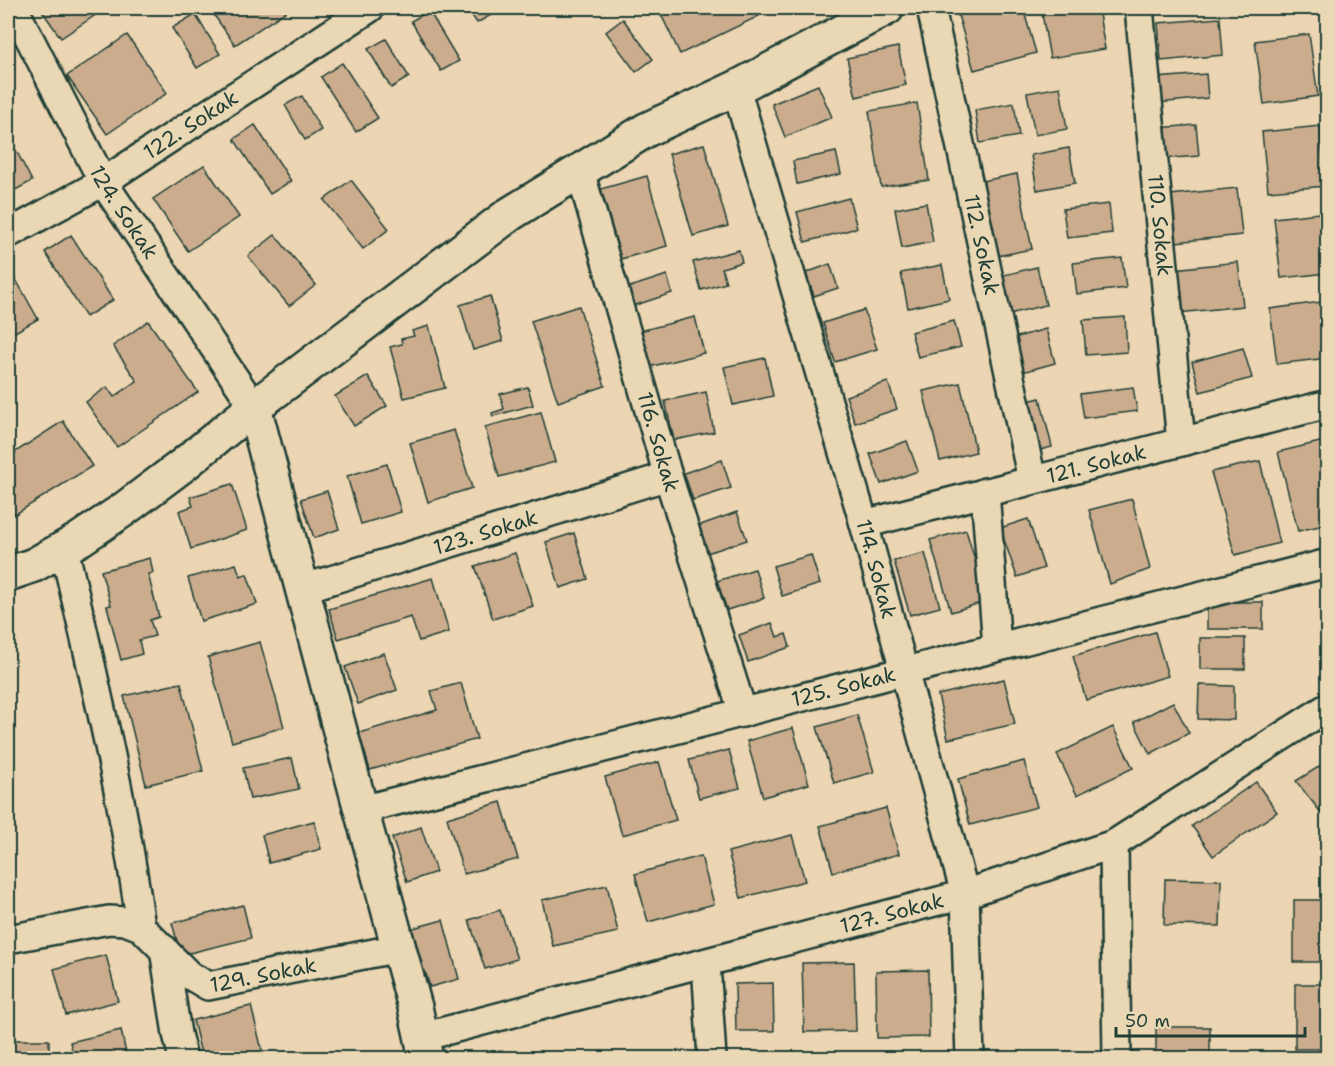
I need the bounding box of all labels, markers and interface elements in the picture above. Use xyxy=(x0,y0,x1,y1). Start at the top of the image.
street label: 122. Sokak xyxy=(138,84,244,166)
street label: 124. Sokak xyxy=(83,160,165,265)
street label: 110. Sokak xyxy=(1141,173,1179,277)
street label: 112. Sokak xyxy=(957,192,1006,298)
street label: 116. Sokak xyxy=(630,389,686,496)
street label: 121. Sokak xyxy=(1044,438,1149,490)
street label: 123. Sokak xyxy=(430,503,541,562)
street label: 114. Sokak xyxy=(849,516,903,622)
street label: 125. Sokak xyxy=(788,660,899,714)
street label: 127. Sokak xyxy=(837,886,947,940)
street label: 129. Sokak xyxy=(207,951,319,999)
scale bar xyxy=(1116,1000,1305,1038)
text: 50 m xyxy=(1125,1009,1170,1033)

